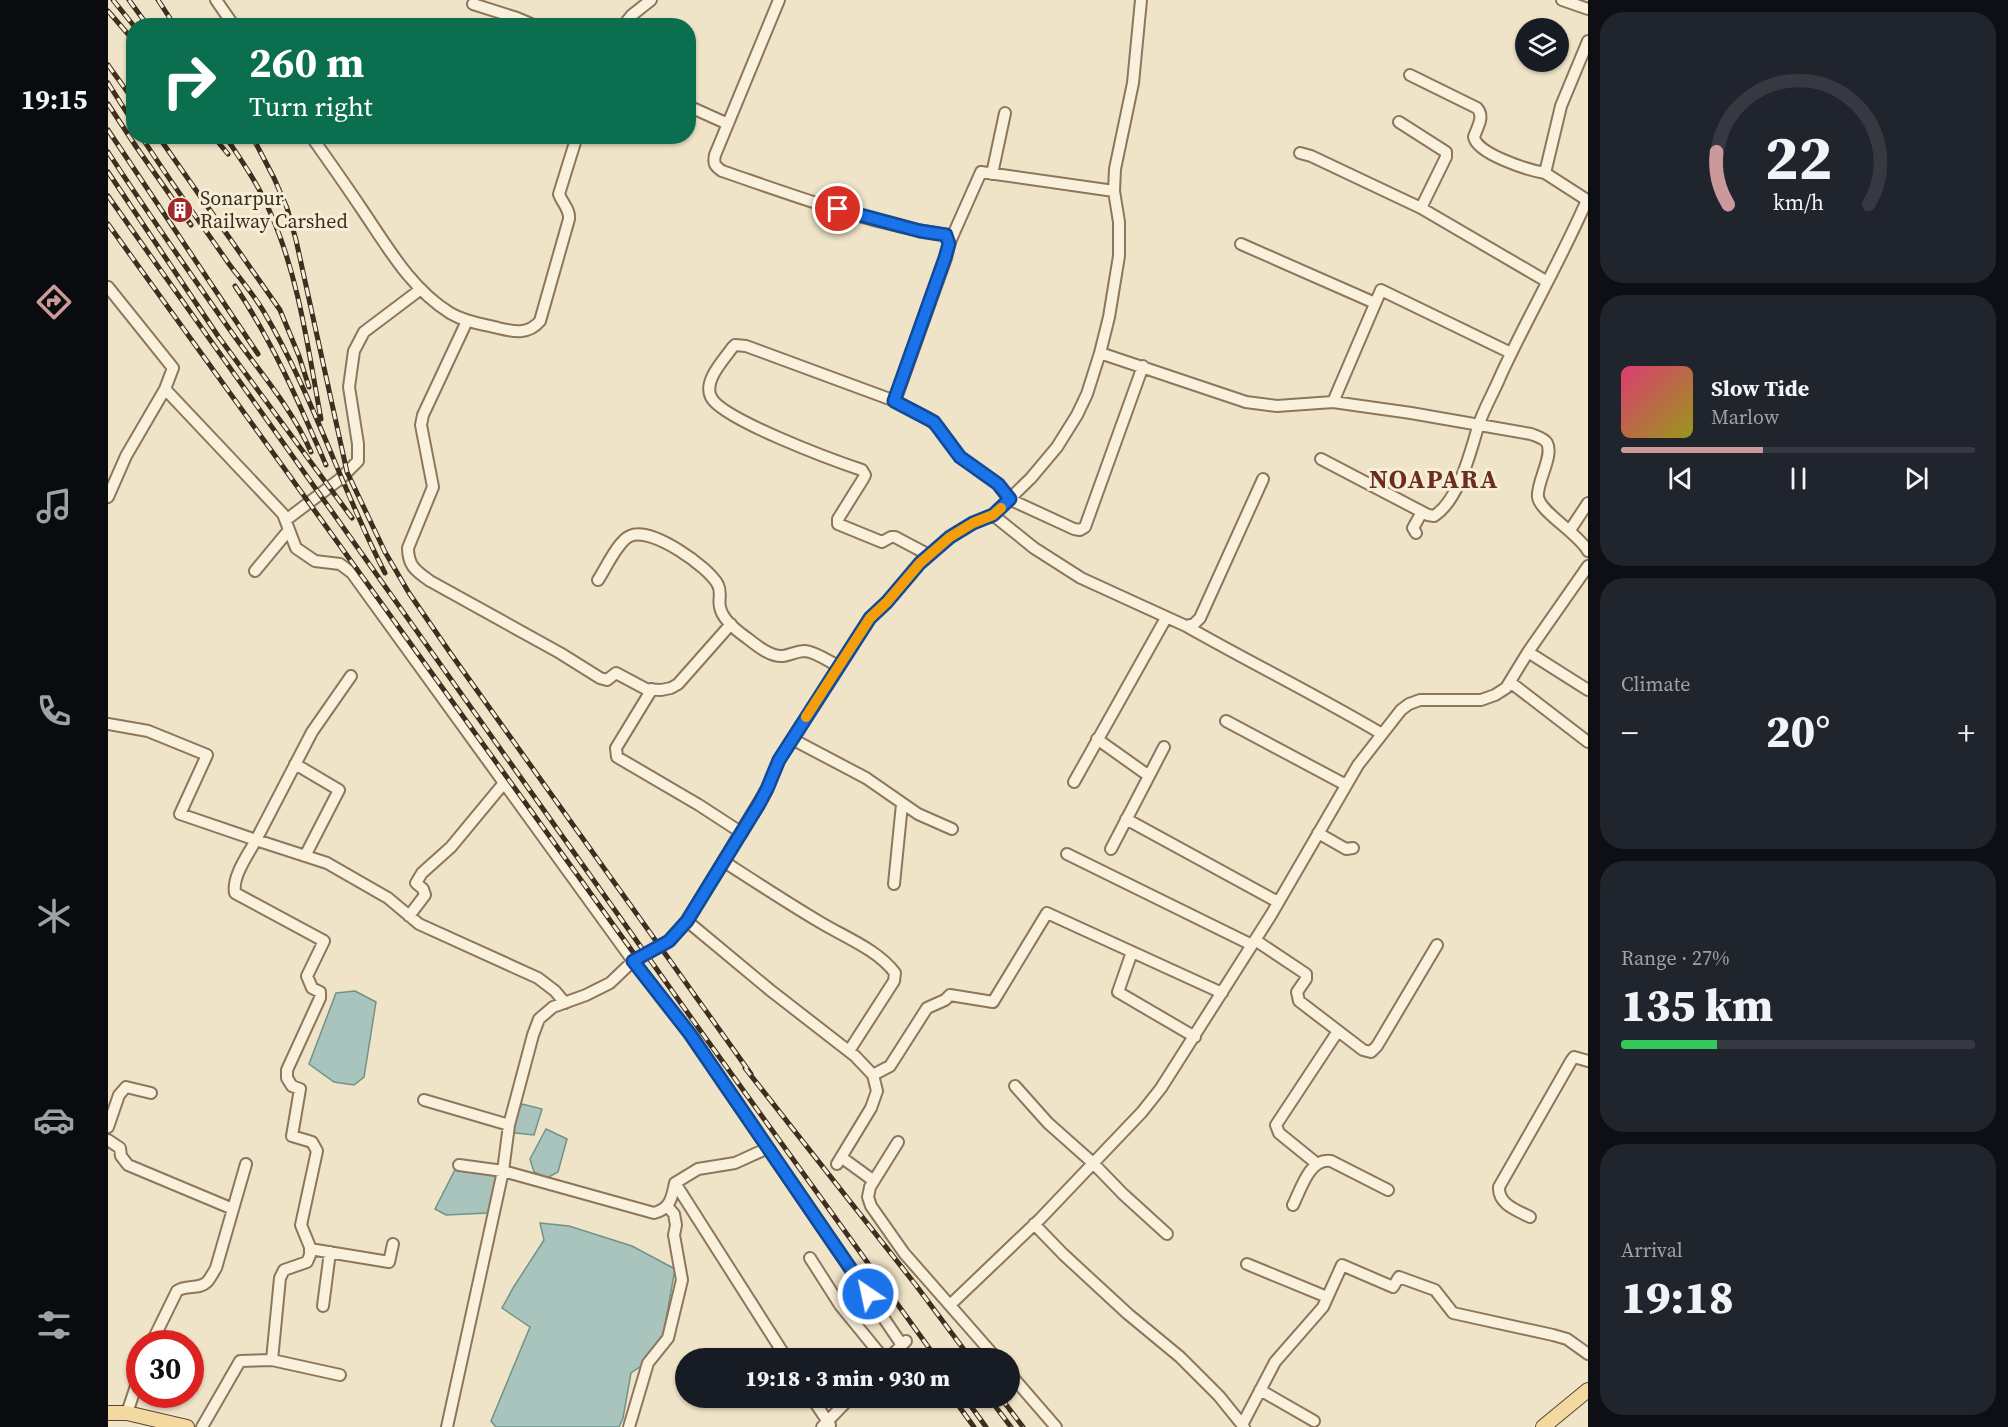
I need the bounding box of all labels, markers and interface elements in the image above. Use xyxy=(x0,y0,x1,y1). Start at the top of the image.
map controls xyxy=(1515,18,1569,72)
button: layers xyxy=(1515,18,1569,72)
text: 260 m xyxy=(249,33,364,91)
icon: right xyxy=(150,42,228,120)
text: 19:15 xyxy=(21,81,87,118)
text: Turn right xyxy=(249,88,373,125)
text: 22 xyxy=(1764,114,1832,200)
pin xyxy=(812,183,863,234)
place label: Sonarpur Railway Carshed xyxy=(200,184,348,235)
text: km/h xyxy=(1772,188,1824,217)
icon: arrive xyxy=(821,192,854,225)
building icon: Sonarpur Railway Carshed xyxy=(165,195,195,225)
icon: directions xyxy=(33,281,75,323)
text: Slow Tide xyxy=(1711,373,1809,403)
text: Marlow xyxy=(1711,403,1779,431)
district label: NOAPARA xyxy=(1369,461,1499,497)
icon: previous xyxy=(1664,462,1697,495)
icon: pause xyxy=(1782,462,1815,495)
icon: next xyxy=(1900,462,1933,495)
icon: music xyxy=(33,485,75,527)
text: Climate xyxy=(1621,670,1690,698)
icon: phone xyxy=(33,690,75,732)
text: 20° xyxy=(1766,700,1830,762)
text: − xyxy=(1621,710,1639,755)
text: + xyxy=(1957,710,1975,755)
icon: climate xyxy=(33,895,75,937)
text: Range · 27% xyxy=(1621,944,1730,972)
text: 135 km xyxy=(1621,974,1773,1036)
icon: car xyxy=(33,1099,75,1141)
text: Arrival xyxy=(1621,1236,1683,1264)
position arrow xyxy=(836,1262,900,1326)
text: 19:18 xyxy=(1621,1266,1734,1328)
icon: filters xyxy=(33,1304,75,1346)
speed limit sign: 30 xyxy=(126,1330,204,1408)
text: 19:18 · 3 min · 930 m xyxy=(745,1363,950,1393)

